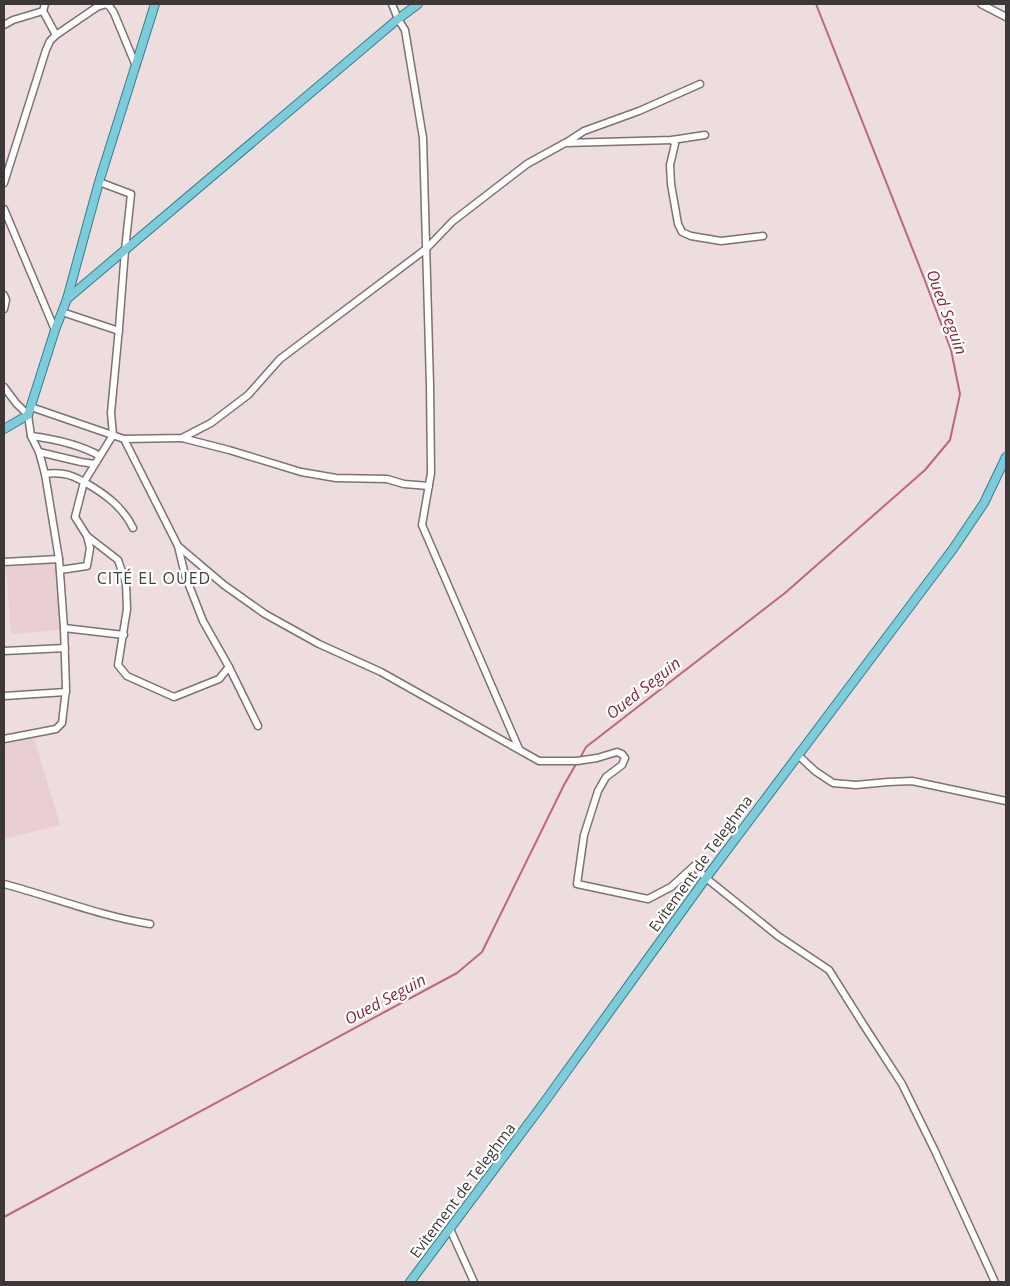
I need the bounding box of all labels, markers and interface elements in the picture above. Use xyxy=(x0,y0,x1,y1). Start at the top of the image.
water label: Oued Seguin xyxy=(921,266,973,358)
district label: CITÉ EL OUED xyxy=(97,567,211,589)
water label: Oued Seguin xyxy=(601,652,685,724)
street label: Evitement de Teleghma xyxy=(644,791,756,935)
water label: Oued Seguin xyxy=(341,968,429,1030)
street label: Evitement de Teleghma xyxy=(405,1118,519,1262)

